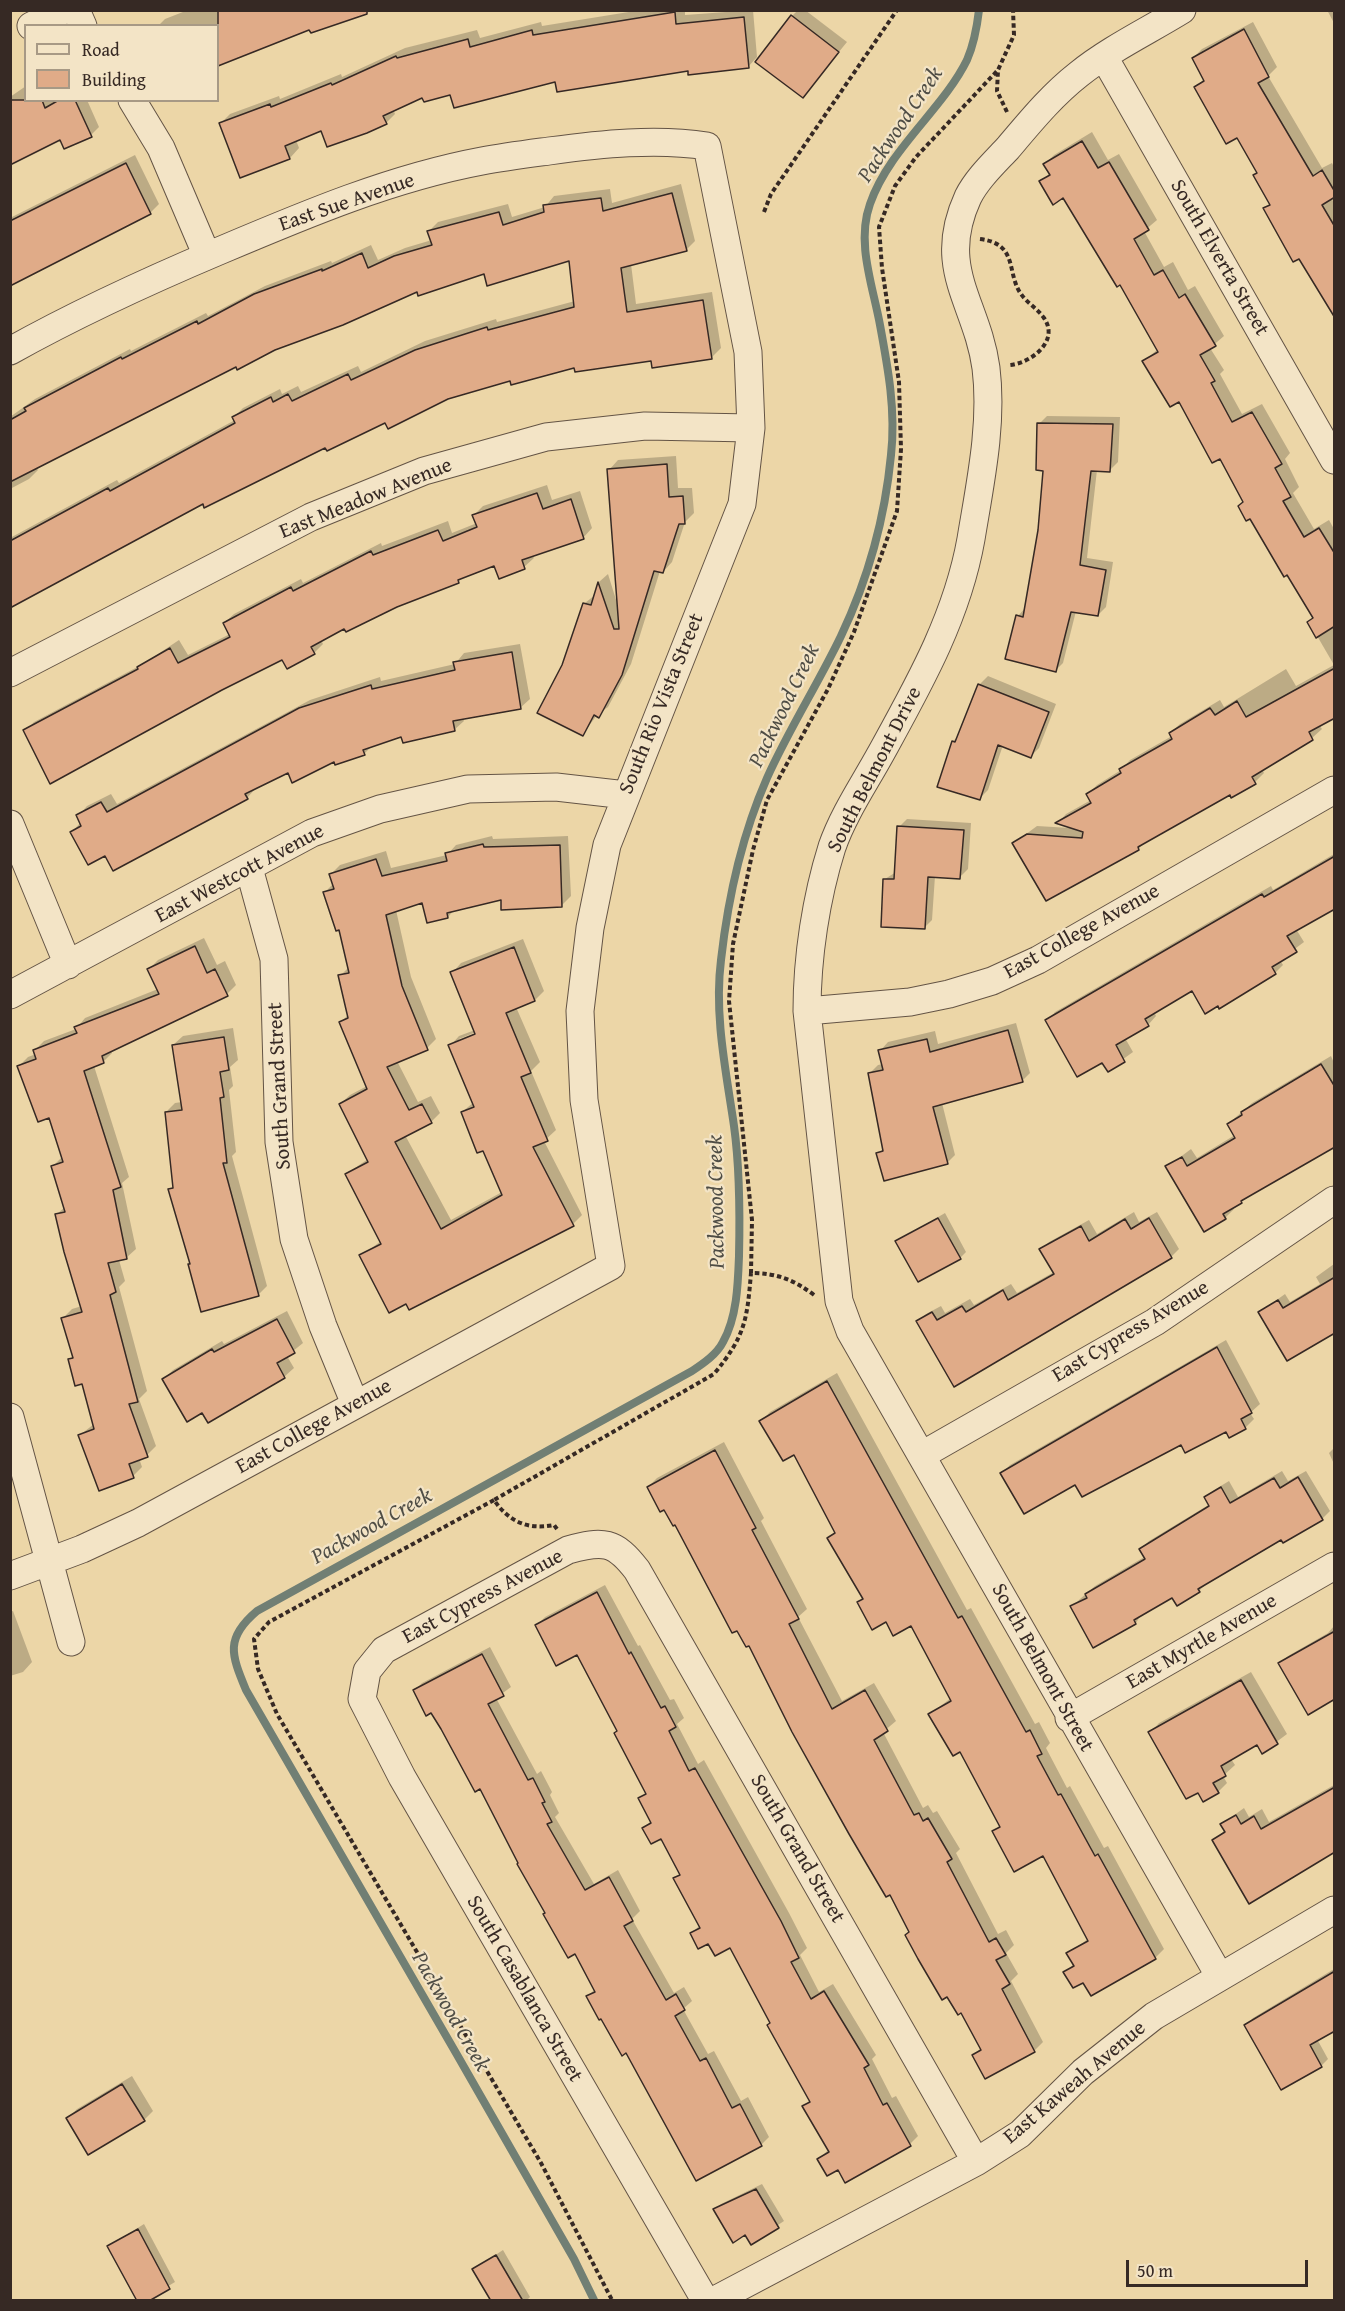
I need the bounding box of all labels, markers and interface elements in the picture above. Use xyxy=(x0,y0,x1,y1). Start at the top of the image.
legend xyxy=(24,24,219,102)
text: Road xyxy=(82,36,120,63)
water label: Packwood Creek xyxy=(853,62,949,188)
text: Building xyxy=(82,66,146,93)
street label: East Sue Avenue xyxy=(276,168,418,238)
street label: South Elverta Street xyxy=(1164,175,1274,341)
street label: East Meadow Avenue xyxy=(276,453,456,545)
street label: South Rio Vista Street xyxy=(614,610,710,798)
water label: Packwood Creek xyxy=(744,640,826,772)
street label: South Belmont Drive xyxy=(822,683,928,857)
street label: East Westcott Avenue xyxy=(151,819,329,929)
street label: East College Avenue xyxy=(1000,879,1164,985)
street label: South Grand Street xyxy=(263,1002,297,1170)
water label: Packwood Creek xyxy=(703,1135,731,1269)
street label: East Cypress Avenue xyxy=(1048,1275,1214,1389)
street label: East College Avenue xyxy=(232,1374,396,1480)
water label: Packwood Creek xyxy=(307,1483,437,1571)
street label: East Cypress Avenue xyxy=(398,1544,568,1650)
street label: South Belmont Street xyxy=(985,1579,1099,1757)
street label: East Myrtle Avenue xyxy=(1122,1589,1282,1695)
street label: South Grand Street xyxy=(744,1770,850,1928)
street label: South Casablanca Street xyxy=(460,1891,588,2087)
water label: Packwood Creek xyxy=(405,1947,495,2077)
street label: East Kaweah Avenue xyxy=(999,2016,1151,2150)
scale bar xyxy=(1129,2248,1310,2286)
text: 50 m xyxy=(1137,2257,1173,2284)

